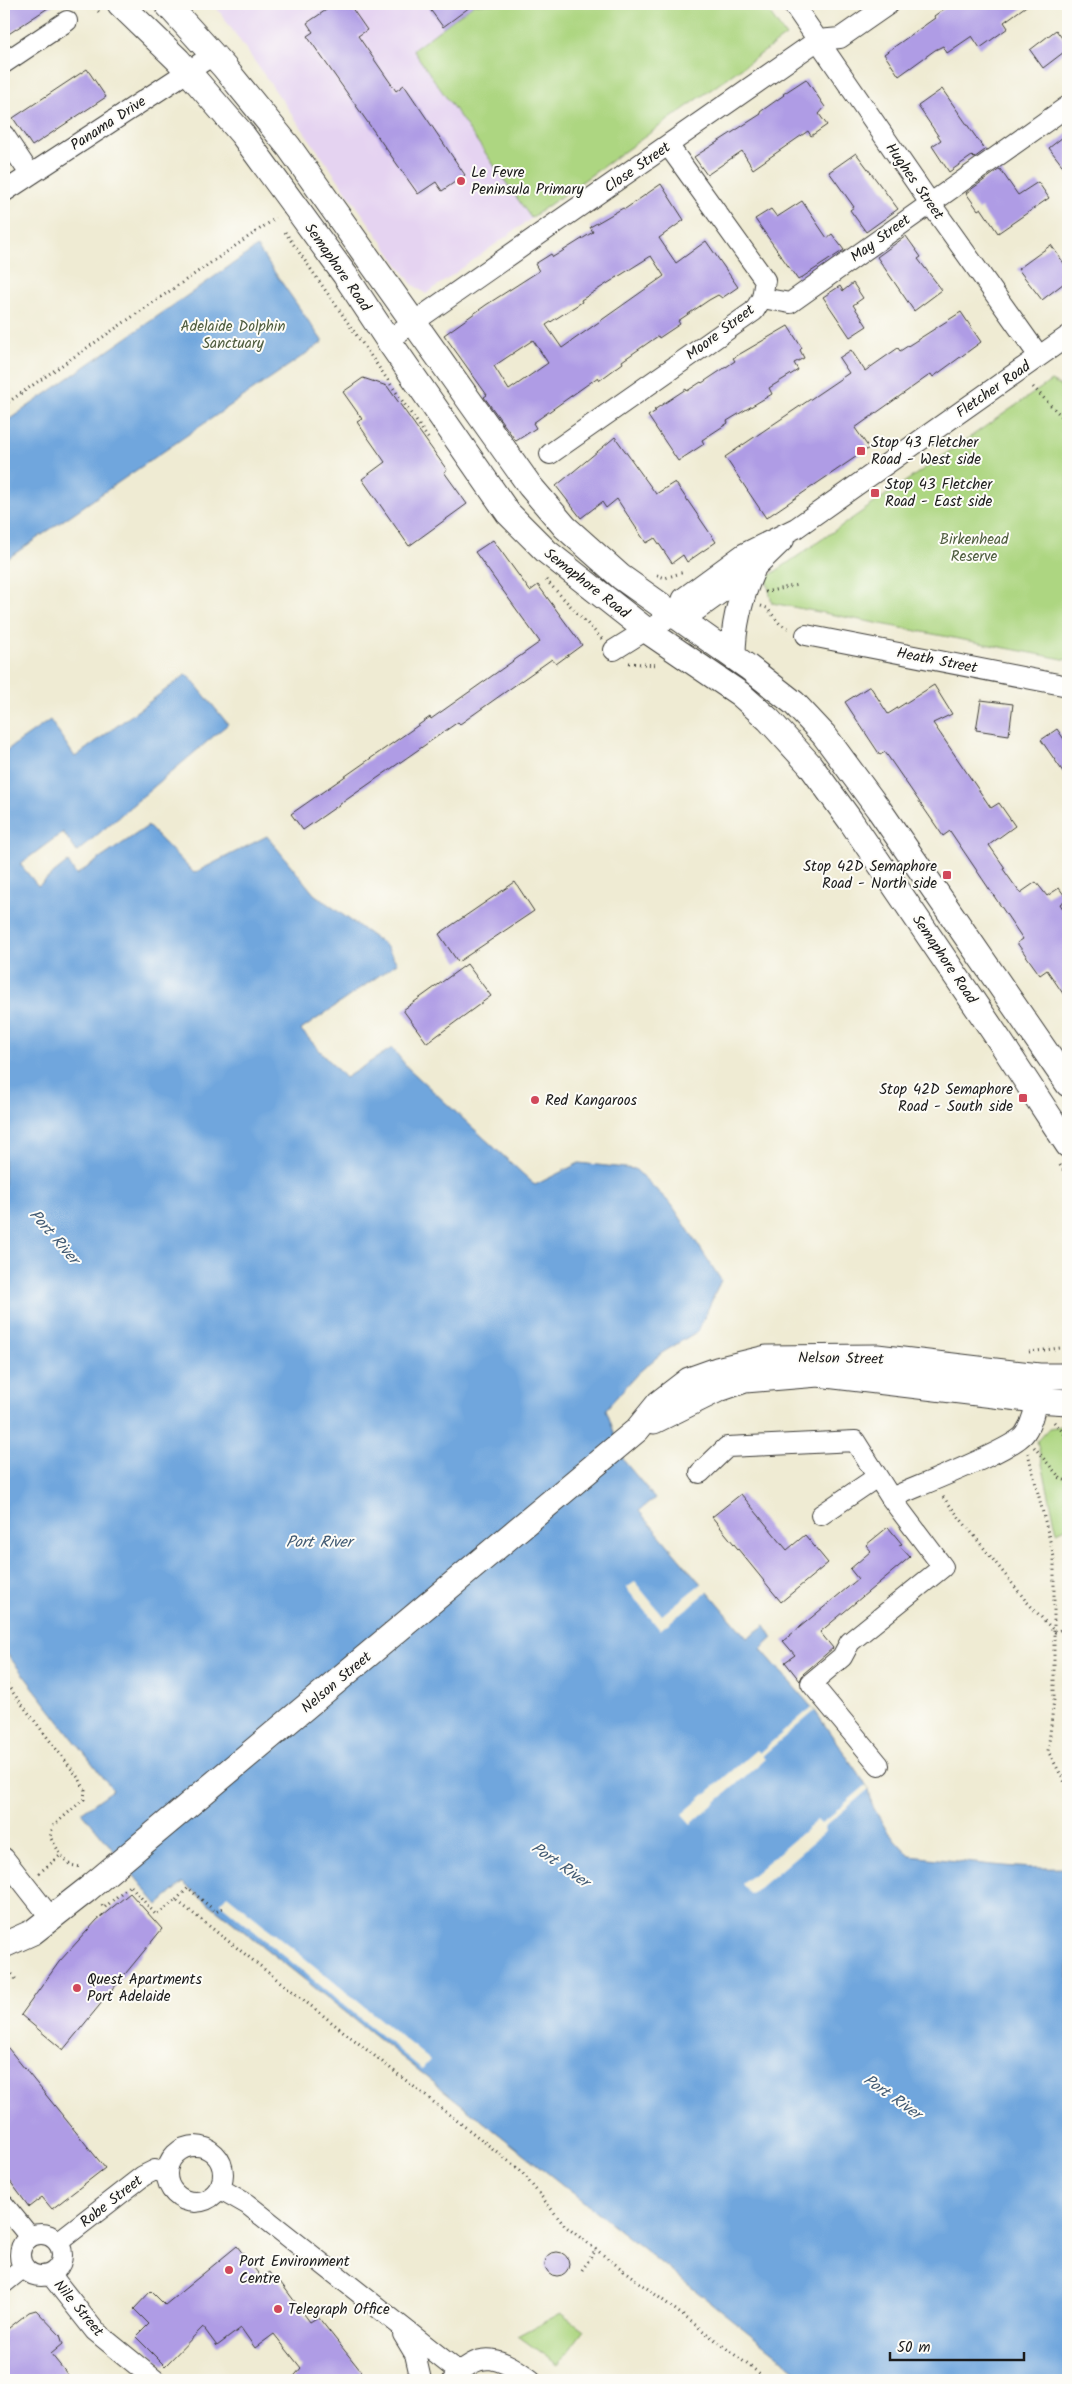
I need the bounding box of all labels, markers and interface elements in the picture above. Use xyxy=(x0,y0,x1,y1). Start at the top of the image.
street label: Panama Drive xyxy=(66,90,152,157)
street label: Close Street xyxy=(599,136,676,200)
street label: Hughes Street xyxy=(879,138,950,225)
place label: Le Fevre Peninsula Primary xyxy=(471,161,584,202)
marker: Le Fevre Peninsula Primary xyxy=(455,175,467,187)
street label: May Street xyxy=(845,208,916,269)
street label: Semaphore Road xyxy=(298,218,377,317)
street label: Moore Street xyxy=(681,299,760,367)
park label: Adelaide Dolphin Sanctuary xyxy=(181,315,285,356)
street label: Fletcher Road xyxy=(951,355,1036,424)
place label: Stop 43 Fletcher Road - West side xyxy=(871,431,981,472)
marker: Stop 43 Fletcher Road - West side xyxy=(855,445,867,457)
place label: Stop 43 Fletcher Road - East side xyxy=(885,473,993,514)
marker: Stop 43 Fletcher Road - East side xyxy=(869,487,881,499)
park label: Birkenhead Reserve xyxy=(939,528,1009,569)
street label: Semaphore Road xyxy=(538,542,635,625)
street label: Heath Street xyxy=(894,641,979,681)
place label: Stop 42D Semaphore Road - North side xyxy=(803,855,937,896)
marker: Stop 42D Semaphore Road - North side xyxy=(941,869,953,881)
street label: Semaphore Road xyxy=(905,910,983,1010)
place label: Stop 42D Semaphore Road - South side xyxy=(879,1078,1013,1119)
place label: Red Kangaroos xyxy=(545,1089,638,1113)
marker: Stop 42D Semaphore Road - South side xyxy=(1017,1092,1029,1104)
marker: Red Kangaroos xyxy=(529,1094,541,1106)
water label: Port River xyxy=(23,1204,87,1273)
street label: Nelson Street xyxy=(798,1346,884,1372)
water label: Port River xyxy=(286,1530,356,1555)
street label: Nelson Street xyxy=(296,1646,377,1720)
water label: Port River xyxy=(526,1836,597,1897)
place label: Quest Apartments Port Adelaide xyxy=(87,1968,202,2009)
marker: Quest Apartments Port Adelaide xyxy=(71,1982,83,1994)
water label: Port River xyxy=(858,2068,929,2129)
street label: Robe Street xyxy=(75,2169,148,2234)
place label: Port Environment Centre xyxy=(239,2250,350,2291)
marker: Port Environment Centre xyxy=(223,2264,235,2276)
street label: Nile Street xyxy=(47,2275,109,2343)
place label: Telegraph Office xyxy=(288,2298,390,2322)
marker: Telegraph Office xyxy=(272,2303,284,2315)
scale bar xyxy=(890,2329,1023,2361)
text: 50 m xyxy=(897,2336,931,2360)

